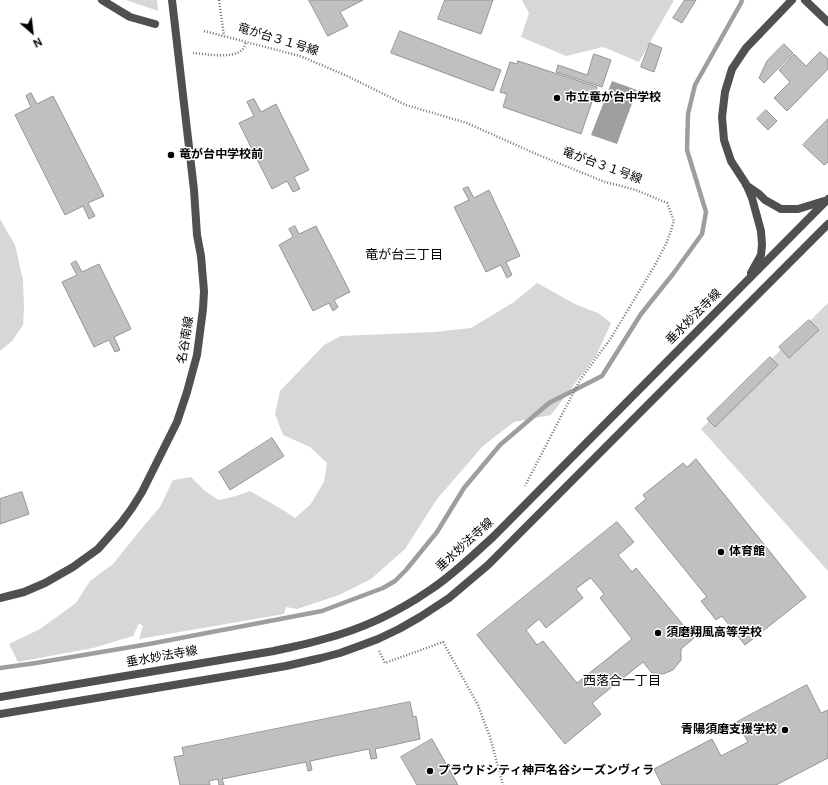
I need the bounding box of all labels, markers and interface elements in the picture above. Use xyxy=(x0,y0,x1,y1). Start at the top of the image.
north arrow xyxy=(12,12,52,52)
street label: 竜が台３１号線 xyxy=(236,21,320,59)
text: N xyxy=(31,35,44,51)
place label: 市立竜が台中学校 xyxy=(565,91,661,105)
marker: 市立竜が台中学校 xyxy=(552,93,562,103)
street label: 竜が台３１号線 xyxy=(560,145,644,187)
place label: 竜が台中学校前 xyxy=(179,148,263,162)
marker: 竜が台中学校前 xyxy=(166,150,176,160)
district label: 竜が台三丁目 xyxy=(365,248,443,264)
street label: 垂水妙法寺線 xyxy=(663,286,725,348)
street label: 名谷南線 xyxy=(175,315,197,365)
street label: 垂水妙法寺線 xyxy=(433,516,497,574)
place label: 体育館 xyxy=(729,545,765,559)
marker: 体育館 xyxy=(716,547,726,557)
place label: 須磨翔風高等学校 xyxy=(666,626,762,640)
marker: 須磨翔風高等学校 xyxy=(653,628,663,638)
street label: 垂水妙法寺線 xyxy=(125,644,199,670)
district label: 西落合一丁目 xyxy=(583,674,661,690)
place label: 青陽須磨支援学校 xyxy=(681,723,777,737)
marker: 青陽須磨支援学校 xyxy=(780,725,790,735)
place label: プラウドシティ神戸名谷シーズンヴィラ xyxy=(438,764,654,778)
marker: プラウドシティ神戸名谷シーズンヴィラ xyxy=(425,766,435,776)

